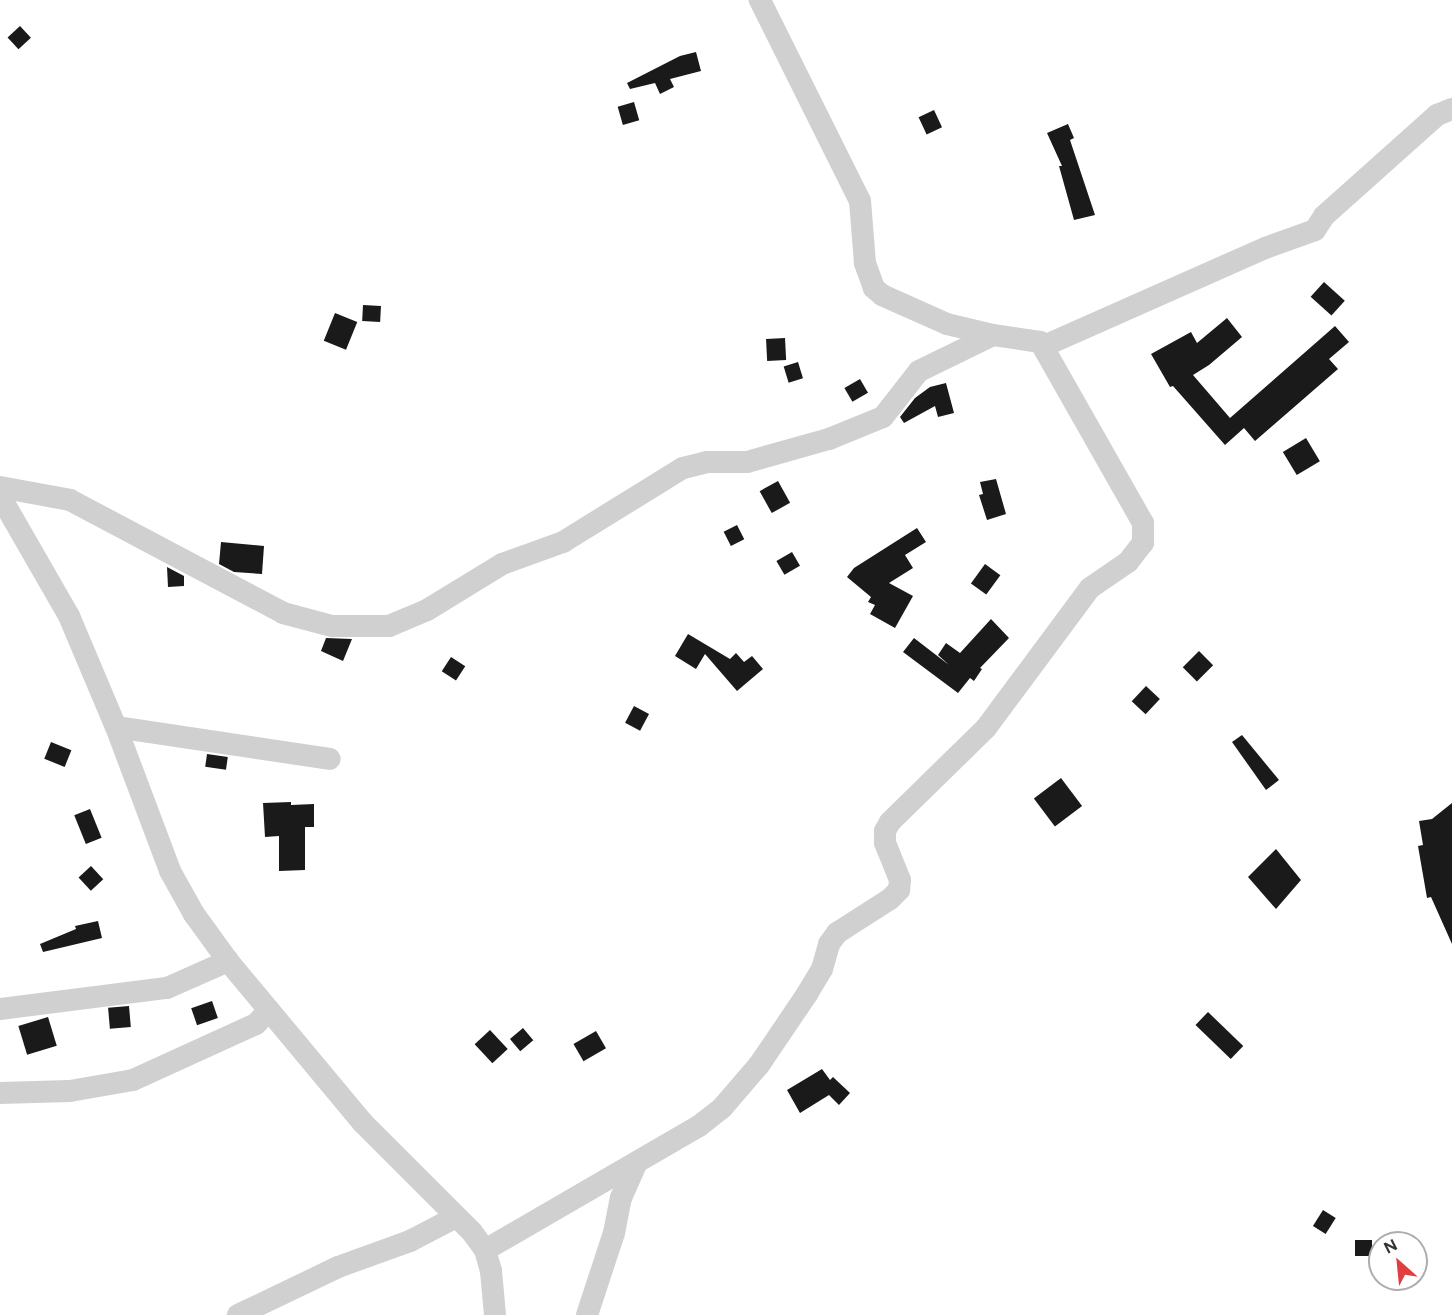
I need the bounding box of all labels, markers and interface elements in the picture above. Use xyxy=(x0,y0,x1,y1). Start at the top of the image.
north arrow xyxy=(1368,1231,1428,1291)
text: N xyxy=(1381,1235,1400,1258)

